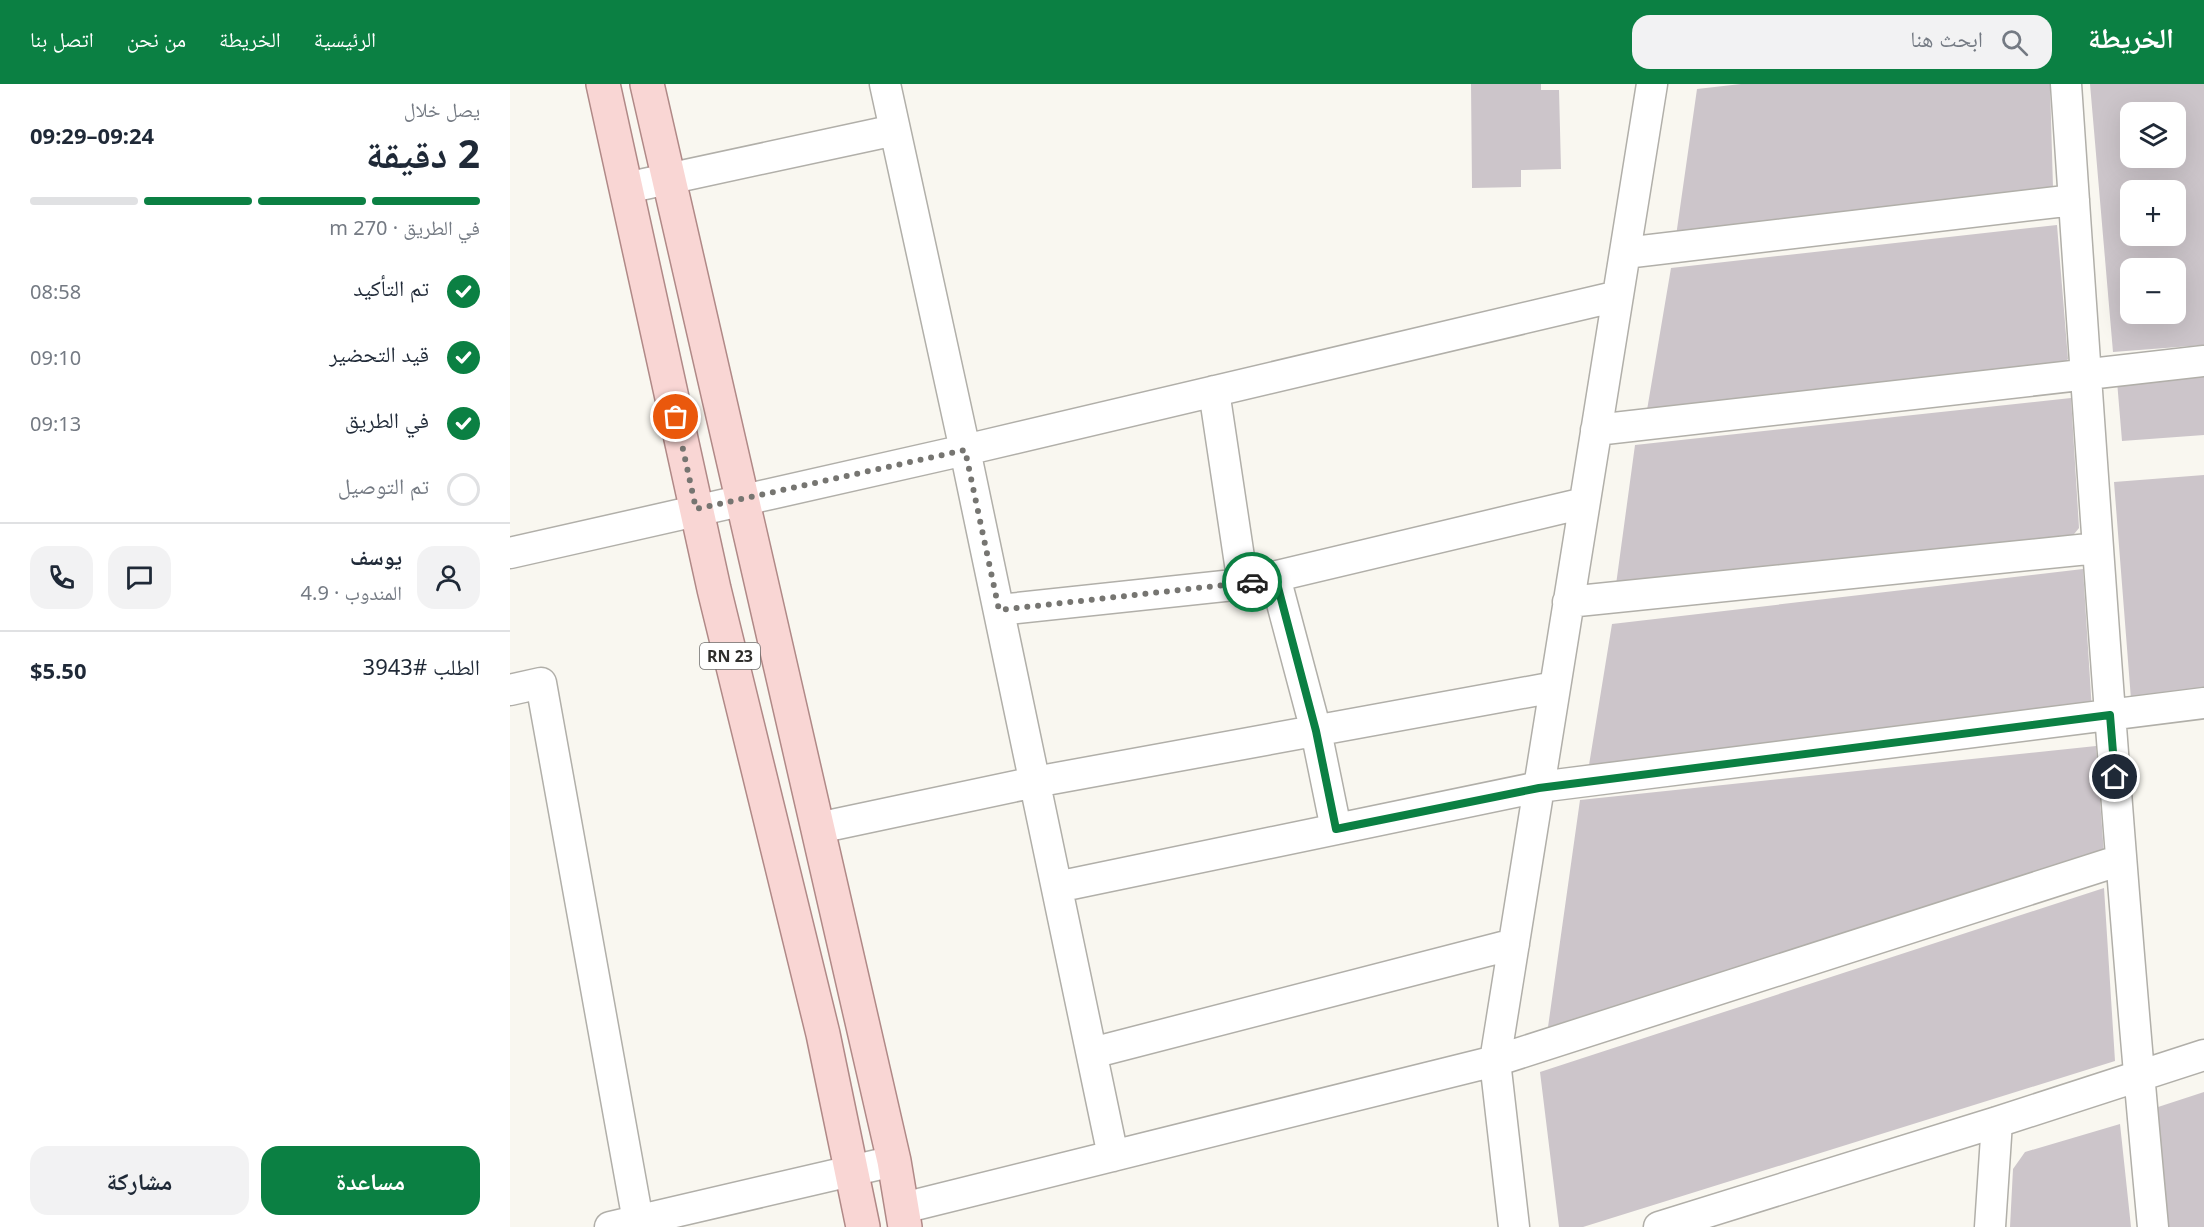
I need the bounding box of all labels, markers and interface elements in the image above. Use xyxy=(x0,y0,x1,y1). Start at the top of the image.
search box xyxy=(1632,15,2052,69)
text: الخريطة xyxy=(2088,18,2174,56)
text: ابحث هنا xyxy=(1910,23,1983,53)
text: اتصل بنا xyxy=(30,25,94,53)
text: من نحن xyxy=(127,25,186,53)
text: الخريطة xyxy=(219,25,281,53)
text: الرئيسية xyxy=(314,25,376,53)
icon: search xyxy=(1998,26,2031,59)
text: يصل خلال xyxy=(404,96,480,123)
map controls xyxy=(2120,102,2186,324)
button: layers xyxy=(2120,102,2186,168)
text: 09:24–09:29 xyxy=(30,120,154,150)
text: 2 دقيقة xyxy=(366,126,480,179)
button: + xyxy=(2120,180,2186,246)
text: في الطريق · 270 m xyxy=(329,214,480,241)
button: − xyxy=(2120,258,2186,324)
text: تم التأكيد xyxy=(353,272,429,302)
icon: check xyxy=(447,275,480,308)
text: 08:58 xyxy=(30,278,81,305)
text: قيد التحضير xyxy=(329,338,429,368)
icon: check xyxy=(447,341,480,374)
text: 09:10 xyxy=(30,344,81,371)
pin xyxy=(650,391,701,442)
icon: bag xyxy=(659,400,692,433)
text: في الطريق xyxy=(345,404,429,434)
icon: check xyxy=(447,407,480,440)
text: 09:13 xyxy=(30,410,81,437)
text: تم التوصيل xyxy=(338,470,429,500)
text: يوسف xyxy=(350,541,402,571)
button: phone xyxy=(30,546,93,609)
button: chat xyxy=(108,546,171,609)
button: person xyxy=(417,546,480,609)
courier xyxy=(1222,552,1282,612)
icon: car xyxy=(1236,566,1269,599)
text: المندوب · 4.9 xyxy=(301,579,402,606)
road number: RN 23 xyxy=(700,643,760,669)
text: الطلب #3943 xyxy=(363,651,480,681)
text: $5.50 xyxy=(30,655,87,685)
pin xyxy=(2089,751,2140,802)
icon: home xyxy=(2098,760,2131,793)
button: مشاركة xyxy=(30,1146,249,1215)
button: مساعدة xyxy=(261,1146,480,1215)

